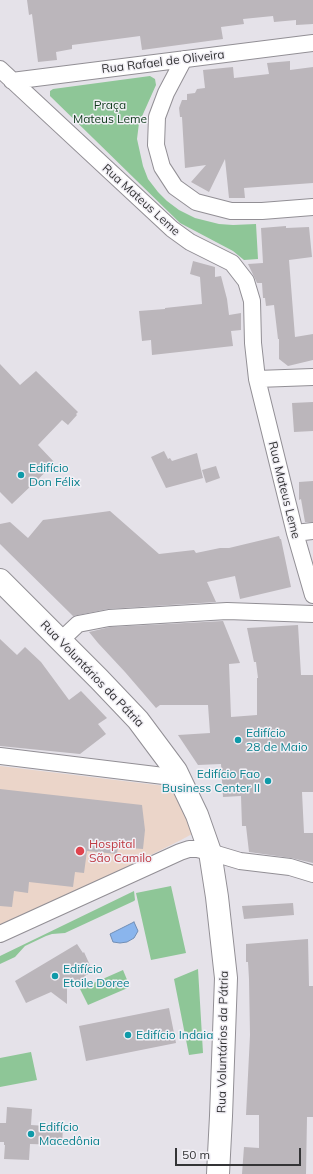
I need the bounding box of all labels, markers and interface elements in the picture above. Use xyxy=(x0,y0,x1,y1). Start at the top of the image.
street label: Rua Rafael de Oliveira xyxy=(101,47,225,77)
park label: Praça Mateus Leme xyxy=(73,98,147,126)
street label: Rua Mateus Leme xyxy=(99,161,183,239)
street label: Rua Mateus Leme xyxy=(265,440,303,540)
place label: Edifício Don Félix xyxy=(29,461,80,489)
marker: Edifício Don Félix xyxy=(16,470,26,480)
street label: Rua Voluntários da Pátria xyxy=(37,618,147,730)
place label: Edifício 28 de Maio xyxy=(246,726,308,754)
marker: Edifício 28 de Maio xyxy=(233,735,243,745)
place label: Edifício Fao Business Center II xyxy=(162,767,260,795)
marker: Edifício Fao Business Center II xyxy=(263,776,273,786)
place label: Hospital São Camilo xyxy=(89,837,152,865)
marker: Hospital São Camilo xyxy=(74,845,86,857)
place label: Edifício Etoile Doree xyxy=(63,962,130,990)
marker: Edifício Etoile Doree xyxy=(50,971,60,981)
street label: Rua Voluntários da Pátria xyxy=(215,971,231,1113)
place label: Edifício Indaia xyxy=(136,1028,213,1042)
marker: Edifício Indaia xyxy=(123,1030,133,1040)
place label: Edifício Macedônia xyxy=(39,1120,100,1148)
marker: Edifício Macedônia xyxy=(26,1129,36,1139)
scale bar xyxy=(177,1140,303,1166)
text: 50 m xyxy=(182,1147,210,1162)

